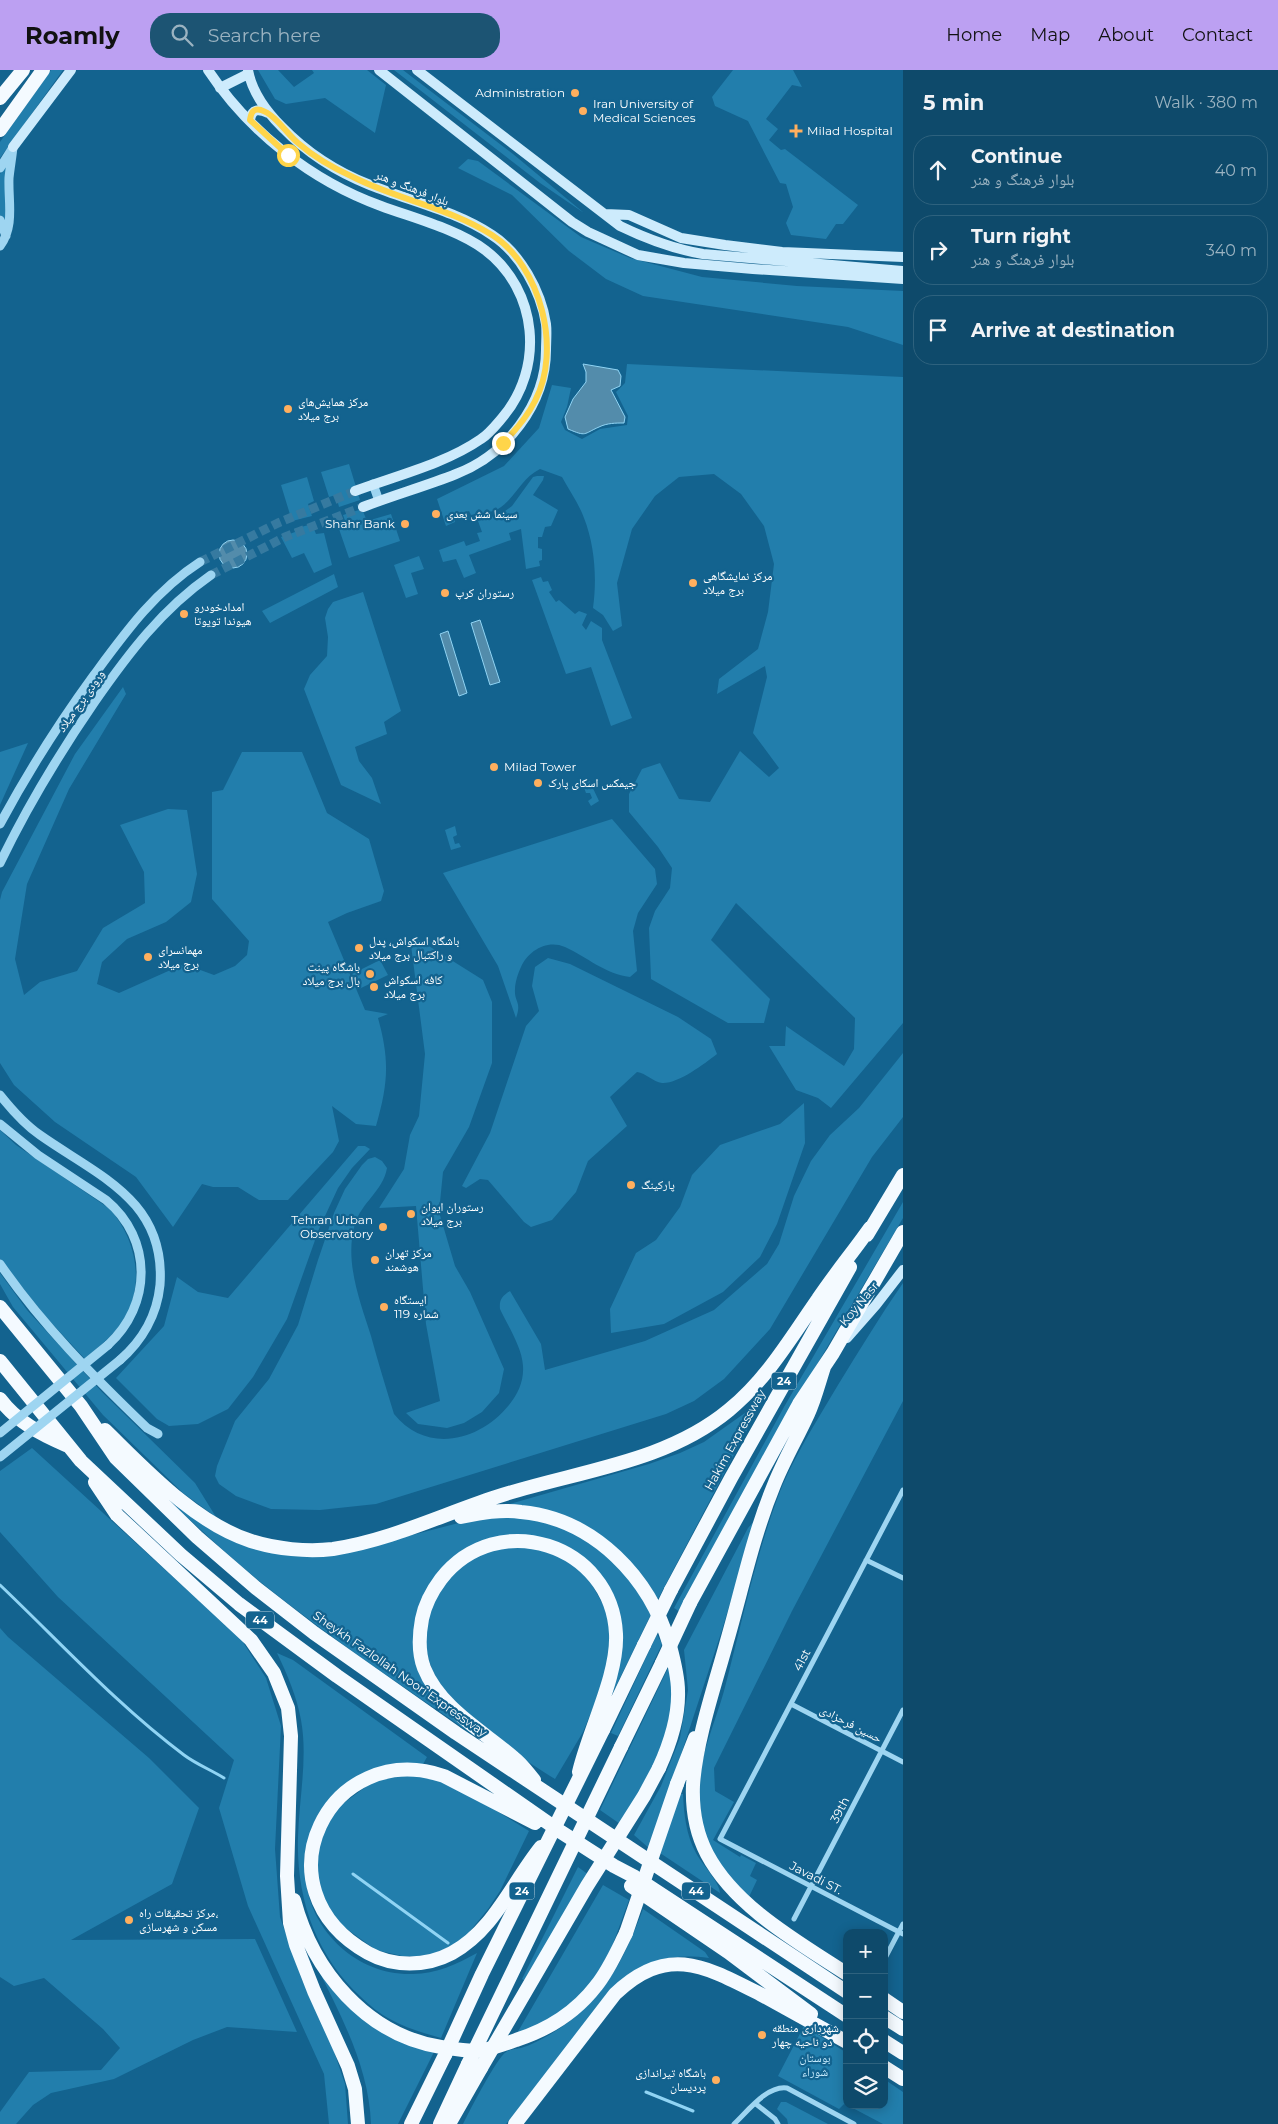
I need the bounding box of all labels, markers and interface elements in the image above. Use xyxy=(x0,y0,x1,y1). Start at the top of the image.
search box xyxy=(150,13,500,58)
text: Roamly xyxy=(25,21,120,50)
icon: search xyxy=(168,21,196,49)
text: Search here xyxy=(208,24,321,47)
text: Home xyxy=(946,24,1002,46)
text: Map xyxy=(1030,24,1070,46)
text: About xyxy=(1098,24,1154,46)
text: Contact xyxy=(1182,24,1253,46)
place label: Administration xyxy=(475,85,565,100)
marker: Administration xyxy=(569,87,581,99)
text: 5 min xyxy=(923,90,984,115)
text: Walk · 380 m xyxy=(1154,93,1258,112)
place label: Iran University of Medical Sciences xyxy=(593,96,696,125)
marker: Iran University of Medical Sciences xyxy=(577,105,589,117)
place label: Milad Hospital xyxy=(807,123,893,138)
marker: Milad Hospital xyxy=(789,124,803,138)
route start xyxy=(277,144,300,167)
text: Continue xyxy=(971,145,1062,168)
icon: ahead xyxy=(924,156,952,184)
text: 40 m xyxy=(1215,161,1257,180)
street label: بلوار فرهنگ و هنر xyxy=(372,166,451,209)
text: بلوار فرهنگ و هنر xyxy=(971,170,1075,189)
text: Turn right xyxy=(971,225,1071,248)
icon: right xyxy=(924,236,952,264)
text: 340 m xyxy=(1206,241,1257,260)
text: بلوار فرهنگ و هنر xyxy=(971,250,1075,269)
icon: arrive xyxy=(924,316,952,344)
text: Arrive at destination xyxy=(971,319,1175,342)
place label: مرکز همایش‌های برج میلاد xyxy=(298,394,368,423)
marker: مرکز همایش‌های برج میلاد xyxy=(282,403,294,415)
route end xyxy=(492,432,515,455)
place label: سینما شش بعدی xyxy=(446,506,518,521)
marker: سینما شش بعدی xyxy=(430,508,442,520)
place label: Shahr Bank xyxy=(325,516,396,531)
marker: Shahr Bank xyxy=(399,518,411,530)
place label: مرکز نمایشگاهی برج میلاد xyxy=(703,568,773,597)
marker: مرکز نمایشگاهی برج میلاد xyxy=(687,577,699,589)
place label: رستوران کرپ xyxy=(455,585,515,600)
marker: رستوران کرپ xyxy=(439,587,451,599)
place label: امدادخودرو هیوندا تویوتا xyxy=(194,599,252,628)
marker: امدادخودرو هیوندا تویوتا xyxy=(178,608,190,620)
street label: ورودی برج میلاد xyxy=(54,667,108,735)
place label: Milad Tower xyxy=(504,759,576,774)
marker: Milad Tower xyxy=(488,761,500,773)
place label: جیمکس اسکای پارک xyxy=(548,775,636,790)
marker: جیمکس اسکای پارک xyxy=(532,777,544,789)
place label: باشگاه اسکواش، پدل و راکتبال برج میلاد xyxy=(369,933,459,962)
place label: مهمانسرای برج میلاد xyxy=(158,942,202,971)
marker: باشگاه اسکواش، پدل و راکتبال برج میلاد xyxy=(353,942,365,954)
marker: مهمانسرای برج میلاد xyxy=(142,951,154,963)
place label: باشگاه پینت بال برج میلاد xyxy=(302,959,360,988)
marker: باشگاه پینت بال برج میلاد xyxy=(364,968,376,980)
place label: کافه اسکواش برج میلاد xyxy=(384,972,443,1001)
marker: کافه اسکواش برج میلاد xyxy=(368,981,380,993)
place label: پارکینگ xyxy=(641,1177,675,1192)
marker: پارکینگ xyxy=(625,1179,637,1191)
place label: رستوران ایوان برج میلاد xyxy=(421,1199,484,1228)
marker: رستوران ایوان برج میلاد xyxy=(405,1208,417,1220)
place label: Tehran Urban Observatory xyxy=(291,1212,373,1241)
marker: Tehran Urban Observatory xyxy=(377,1221,389,1233)
place label: مرکز تهران هوشمند xyxy=(385,1245,432,1274)
marker: مرکز تهران هوشمند xyxy=(369,1254,381,1266)
street label: Koy Nasr xyxy=(836,1279,881,1329)
place label: ایستگاه شماره 119 xyxy=(394,1292,439,1321)
marker: ایستگاه شماره 119 xyxy=(378,1301,390,1313)
road number: 24 xyxy=(772,1372,796,1390)
street label: Hakim Expressway xyxy=(701,1386,769,1493)
street label: Sheykh Fazlollah Noori Expressway xyxy=(310,1607,491,1740)
road number: 44 xyxy=(246,1612,274,1628)
street label: 41st xyxy=(790,1646,814,1673)
street label: حسین فرحزادی xyxy=(818,1702,885,1746)
street label: 39th xyxy=(827,1794,853,1825)
street label: Javadi ST. xyxy=(786,1857,845,1897)
road number: 24 xyxy=(510,1882,534,1900)
road number: 44 xyxy=(682,1882,710,1900)
place label: مرکز تحقیقات راه، مسکن و شهرسازی xyxy=(139,1905,219,1934)
marker: مرکز تحقیقات راه، مسکن و شهرسازی xyxy=(123,1914,135,1926)
map controls xyxy=(843,1929,888,2109)
button: + xyxy=(843,1929,888,1974)
button: − xyxy=(843,1974,888,2019)
button: locate xyxy=(843,2019,888,2064)
place label: شهرداری منطقه دو ناحیه چهار xyxy=(771,2020,839,2049)
marker: شهرداری منطقه دو ناحیه چهار xyxy=(756,2029,768,2041)
park label: بوستان شوراء xyxy=(799,2050,831,2079)
button: layers xyxy=(843,2064,888,2109)
place label: باشگاه تیراندازی پردیسان xyxy=(635,2065,706,2094)
marker: باشگاه تیراندازی پردیسان xyxy=(710,2074,722,2086)

